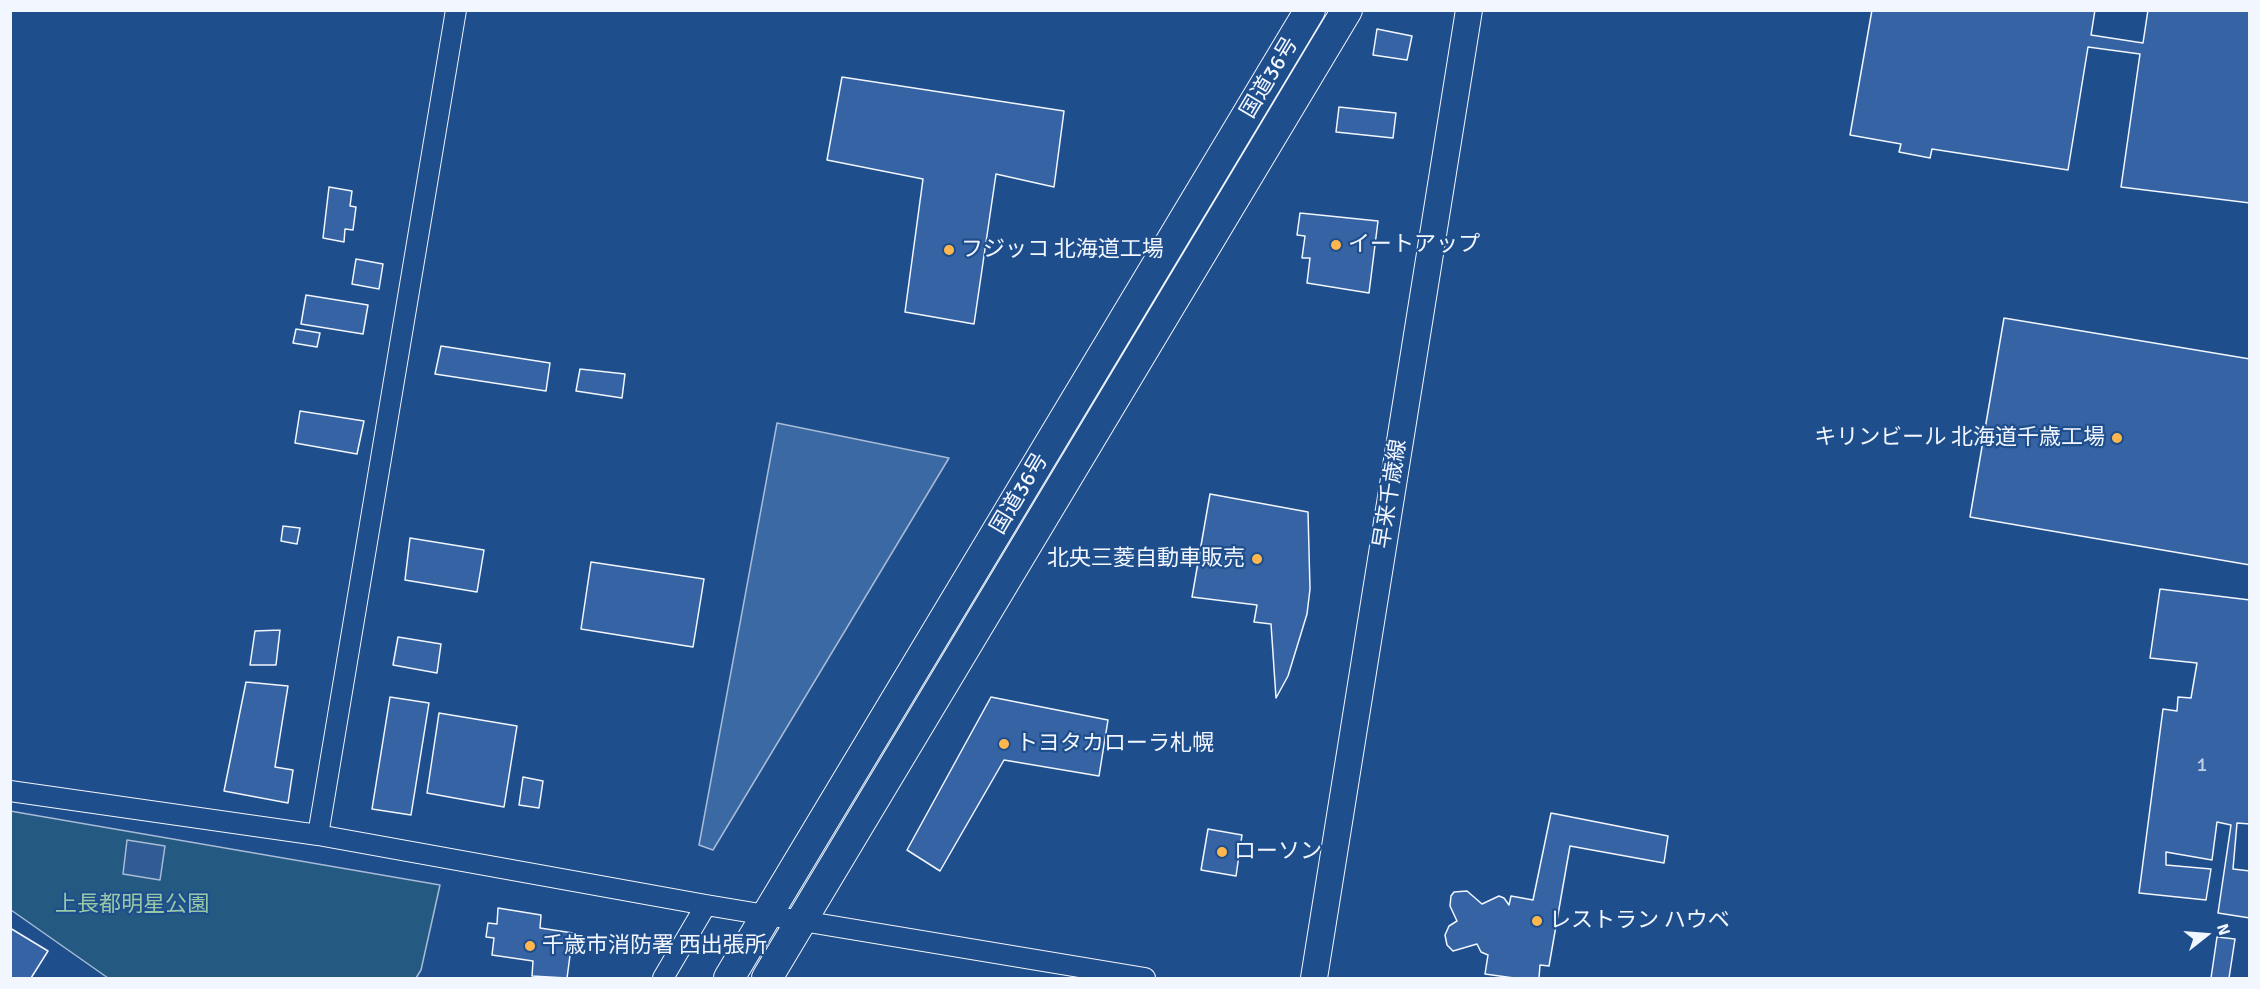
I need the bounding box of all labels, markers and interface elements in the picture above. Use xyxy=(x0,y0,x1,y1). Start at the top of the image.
street label: 国道36号 xyxy=(1236,33,1304,123)
place label: イートアップ xyxy=(1348,232,1480,258)
place label: フジッコ 北海道工場 xyxy=(961,237,1164,263)
marker: イートアップ xyxy=(1329,238,1343,252)
marker: フジッコ 北海道工場 xyxy=(942,243,956,257)
place label: キリンビール 北海道千歳工場 xyxy=(1814,425,2105,451)
marker: キリンビール 北海道千歳工場 xyxy=(2110,431,2124,445)
street label: 早来千歳線 xyxy=(1369,438,1413,550)
street label: 国道36号 xyxy=(986,449,1054,539)
place label: 北央三菱自動車販売 xyxy=(1047,546,1245,572)
marker: 北央三菱自動車販売 xyxy=(1250,552,1264,566)
place label: トヨタカローラ札幌 xyxy=(1016,731,1214,757)
marker: トヨタカローラ札幌 xyxy=(997,737,1011,751)
house number: 1 xyxy=(2197,754,2207,778)
place label: ローソン xyxy=(1234,839,1322,865)
marker: ローソン xyxy=(1215,845,1229,859)
park label: 上長都明星公園 xyxy=(55,892,209,918)
north arrow xyxy=(2176,905,2236,965)
place label: レストラン ハウベ xyxy=(1549,908,1730,934)
marker: レストラン ハウベ xyxy=(1530,914,1544,928)
text: N xyxy=(2212,921,2234,938)
place label: 千歳市消防署 西出張所 xyxy=(542,933,767,959)
marker: 千歳市消防署 西出張所 xyxy=(523,939,537,953)

